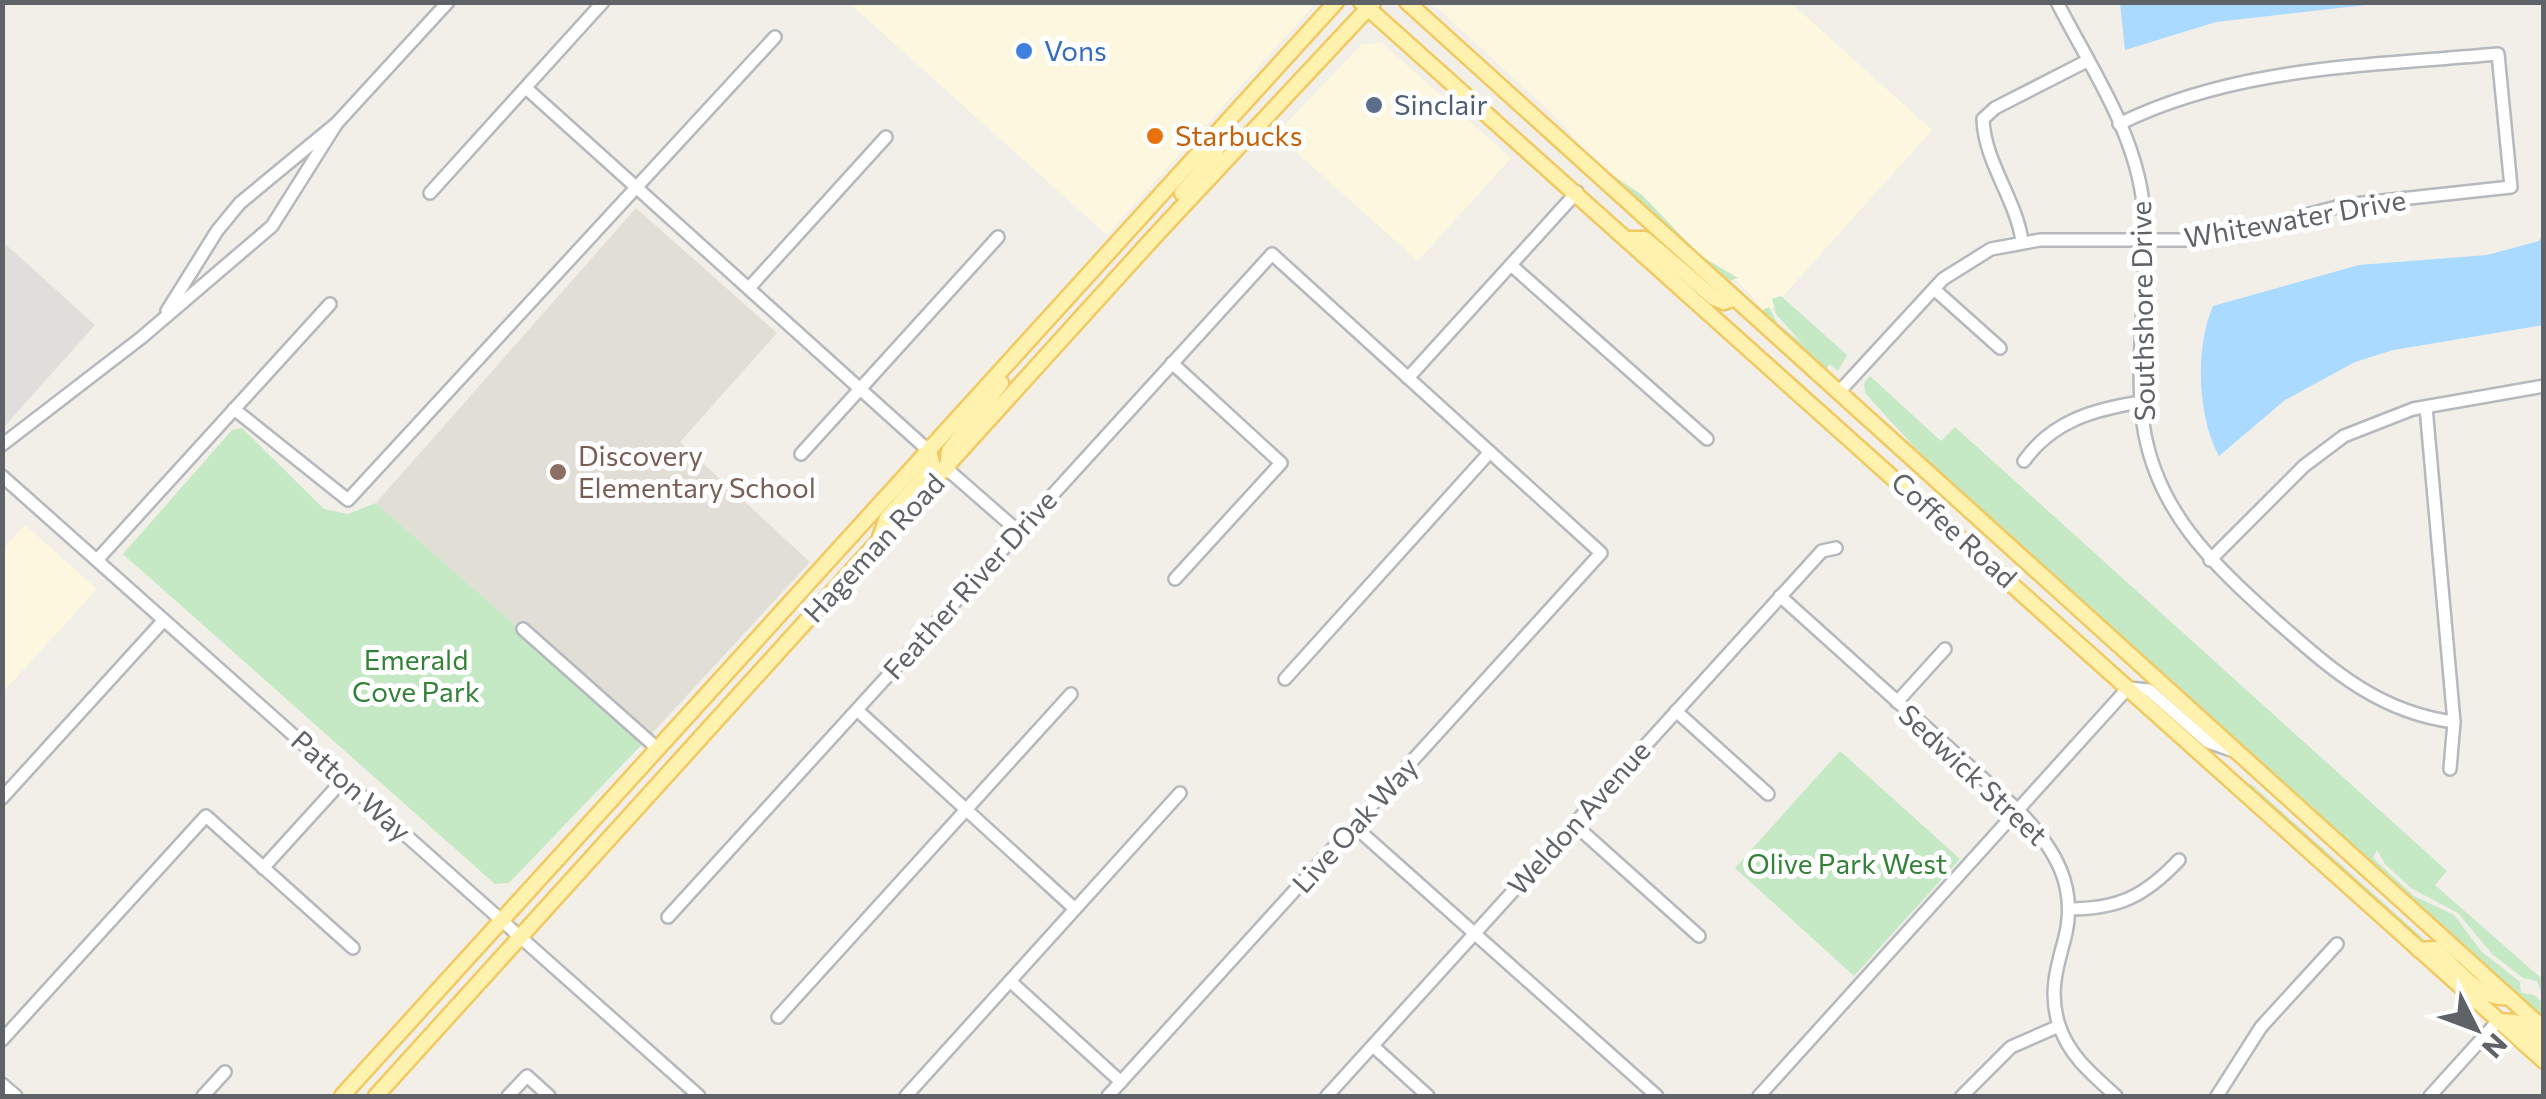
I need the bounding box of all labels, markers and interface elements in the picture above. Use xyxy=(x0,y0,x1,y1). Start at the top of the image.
place label: Vons xyxy=(1044,33,1107,67)
marker: Vons xyxy=(1013,40,1035,62)
place label: Sinclair xyxy=(1394,87,1488,121)
marker: Sinclair xyxy=(1363,94,1385,116)
place label: Starbucks xyxy=(1175,118,1302,152)
marker: Starbucks xyxy=(1144,125,1166,147)
street label: Whitewater Drive xyxy=(2181,182,2408,254)
street label: Southshore Drive xyxy=(2123,201,2161,421)
place label: Discovery Elementary School xyxy=(578,438,816,504)
marker: Discovery Elementary School xyxy=(547,461,569,483)
street label: Coffee Road xyxy=(1885,464,2024,594)
street label: Hageman Road xyxy=(796,466,951,629)
street label: Feather River Drive xyxy=(875,483,1063,686)
park label: Emerald Cove Park xyxy=(352,642,480,708)
street label: Sedwick Street xyxy=(1892,697,2055,852)
street label: Patton Way xyxy=(285,723,418,848)
street label: Weldon Avenue xyxy=(1500,733,1657,902)
street label: Live Oak Way xyxy=(1284,749,1424,899)
park label: Olive Park West xyxy=(1747,846,1947,880)
north arrow xyxy=(2426,979,2526,1079)
text: N xyxy=(2476,1027,2515,1066)

